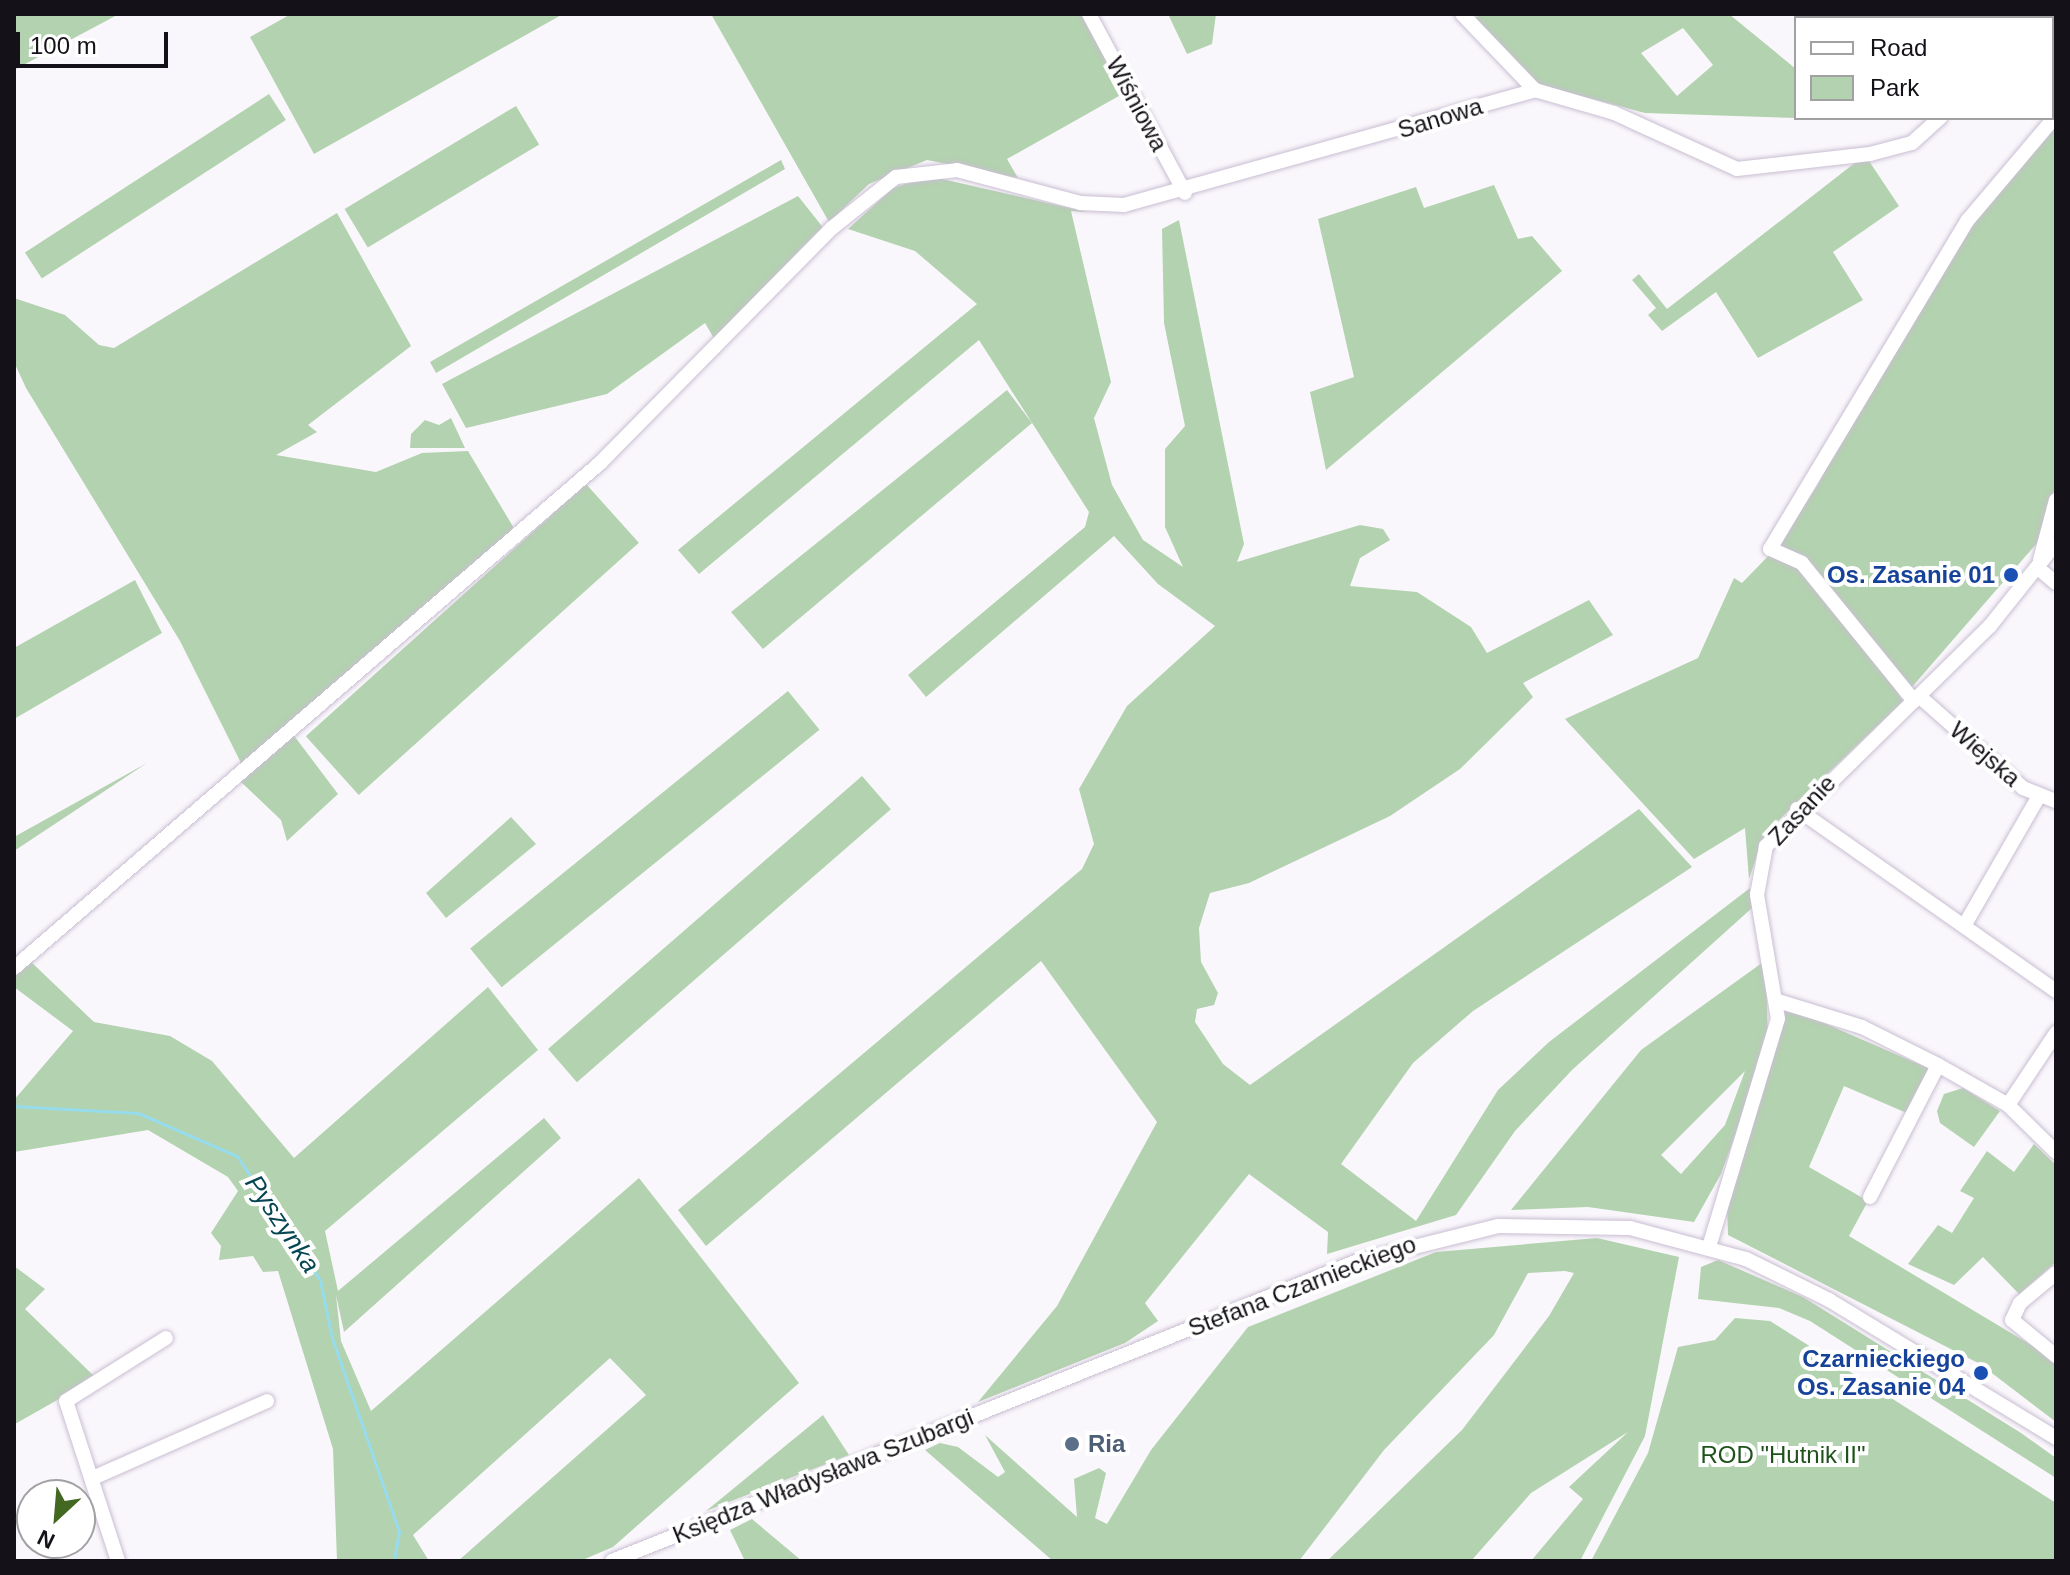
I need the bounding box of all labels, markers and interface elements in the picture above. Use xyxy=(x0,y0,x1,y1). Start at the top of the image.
scale bar xyxy=(20,16,172,66)
legend xyxy=(1794,16,2054,120)
text: 100 m xyxy=(30,32,97,59)
text: Road xyxy=(1870,34,1927,61)
street label: Wiśniowa xyxy=(1100,52,1174,156)
text: Park xyxy=(1870,74,1919,101)
street label: Sanowa xyxy=(1394,92,1486,144)
place label: Os. Zasanie 01 xyxy=(1827,561,1995,589)
marker: Os. Zasanie 01 xyxy=(2002,566,2020,584)
street label: Wiejska xyxy=(1944,716,2026,792)
street label: Zasanie xyxy=(1762,769,1842,851)
water label: Pyszynka xyxy=(238,1169,326,1279)
street label: Stefana Czarnieckiego xyxy=(1184,1229,1420,1343)
place label: Czarnieckiego Os. Zasanie 04 xyxy=(1797,1345,1965,1401)
marker: Czarnieckiego Os. Zasanie 04 xyxy=(1972,1364,1990,1382)
street label: Księdza Władysława Szubargi xyxy=(669,1402,977,1550)
place label: Ria xyxy=(1088,1430,1125,1458)
marker: Ria xyxy=(1063,1435,1081,1453)
park label: ROD "Hutnik II" xyxy=(1700,1441,1866,1469)
north arrow xyxy=(16,1479,96,1559)
text: N xyxy=(34,1525,59,1554)

